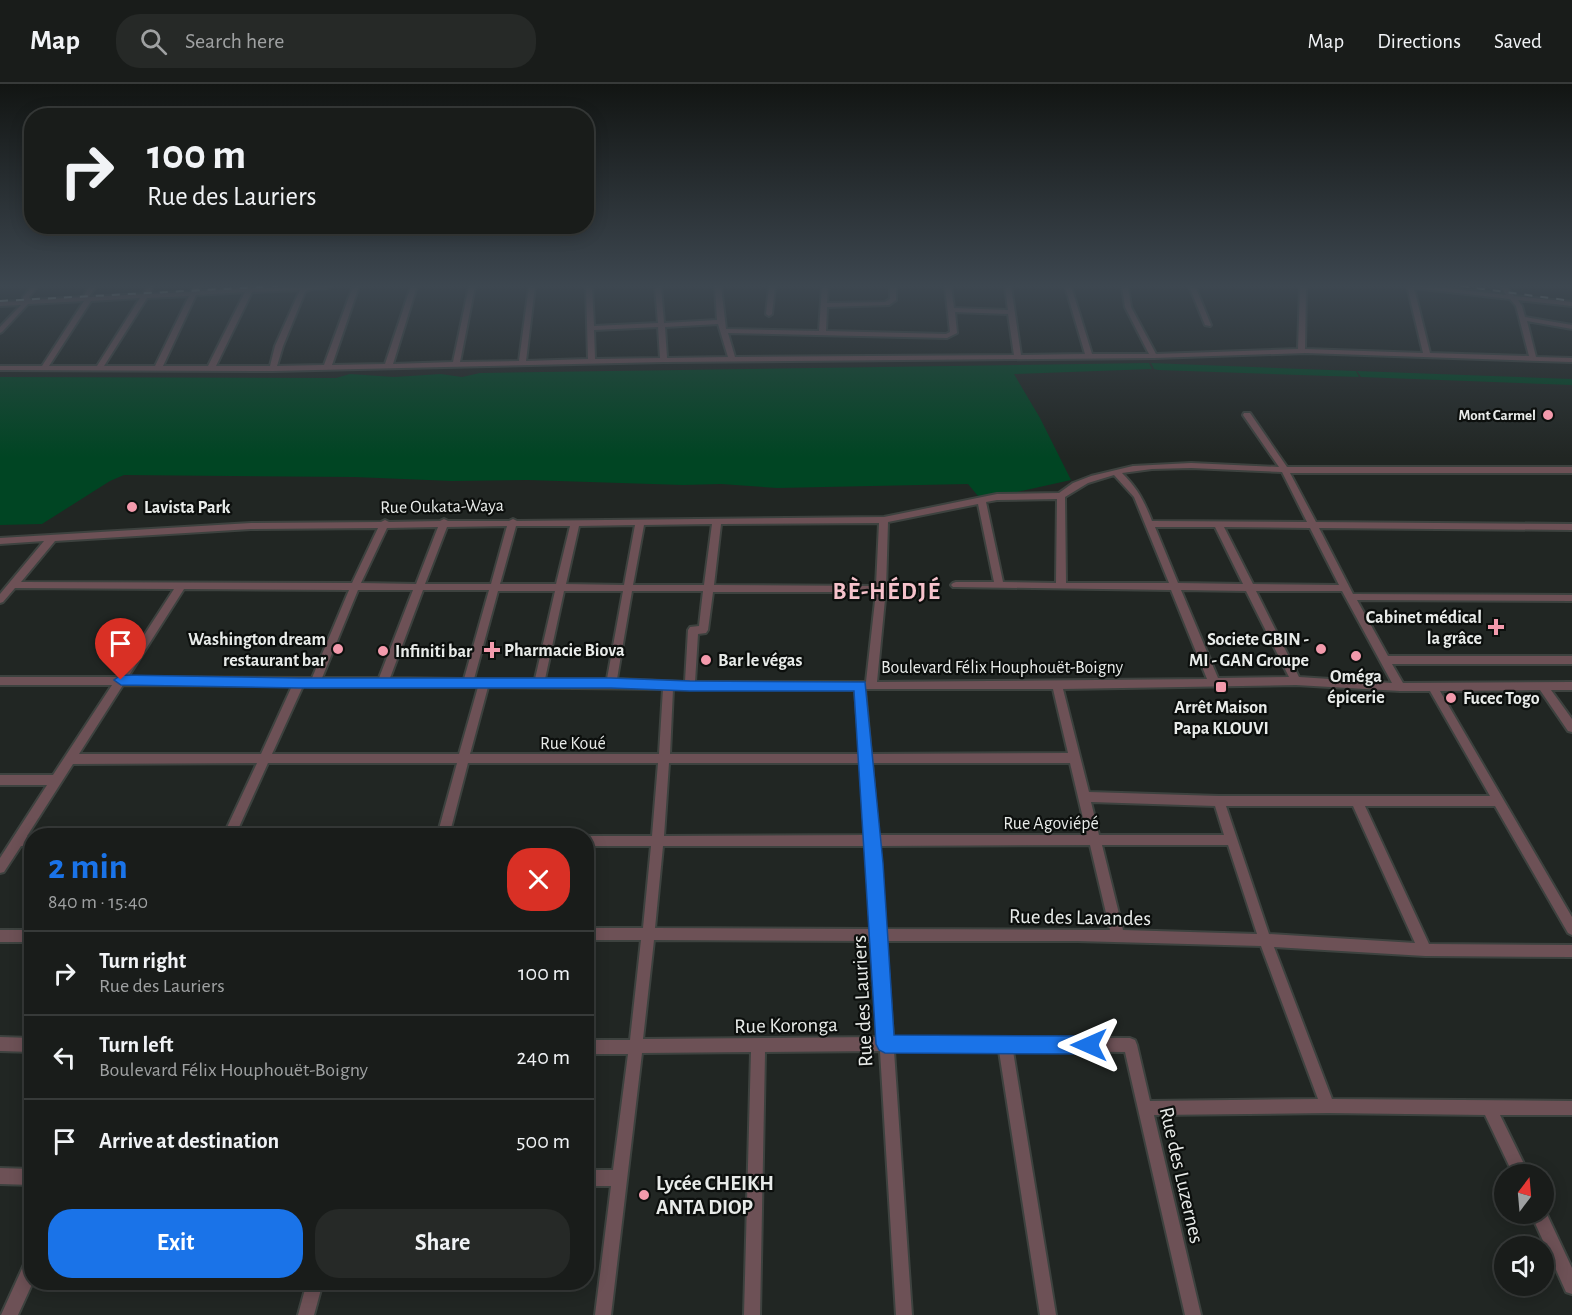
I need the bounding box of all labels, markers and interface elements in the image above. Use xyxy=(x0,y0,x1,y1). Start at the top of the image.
search box xyxy=(116,14,536,68)
icon: search xyxy=(137,25,170,58)
text: Map xyxy=(30,27,80,55)
text: Search here xyxy=(185,30,284,52)
text: Map xyxy=(1308,31,1344,52)
text: Directions xyxy=(1377,31,1461,52)
text: Saved xyxy=(1494,31,1542,52)
icon: right xyxy=(48,132,126,210)
text: 100 m xyxy=(147,134,246,176)
text: Rue des Lauriers xyxy=(147,183,317,210)
place label: Mont Carmel xyxy=(1459,408,1536,423)
marker: Mont Carmel xyxy=(1541,408,1555,422)
street label: Rue Oukata-Waya xyxy=(380,497,504,517)
place label: Lavista Park xyxy=(144,499,231,517)
marker: Lavista Park xyxy=(125,500,139,514)
district label: BÈ-HÉDJÉ xyxy=(832,576,942,604)
place label: Cabinet médical la grâce xyxy=(1366,609,1482,648)
pin xyxy=(95,618,146,680)
marker: Cabinet médical la grâce xyxy=(1487,618,1505,636)
icon: arrive xyxy=(104,627,137,660)
place label: Washington dream restaurant bar xyxy=(188,631,327,670)
place label: Societe GBIN - MI - GAN Groupe xyxy=(1189,631,1309,670)
marker: Washington dream restaurant bar xyxy=(331,642,345,656)
place label: Pharmacie Biova xyxy=(504,642,625,660)
marker: Societe GBIN - MI - GAN Groupe xyxy=(1314,642,1328,656)
place label: Infiniti bar xyxy=(395,643,473,661)
marker: Pharmacie Biova xyxy=(485,643,499,657)
marker: Infiniti bar xyxy=(376,644,390,658)
marker: Oméga épicerie xyxy=(1349,649,1363,663)
place label: Bar le végas xyxy=(718,652,802,670)
marker: Bar le végas xyxy=(699,653,713,667)
street label: Boulevard Félix Houphouët-Boigny xyxy=(881,659,1123,677)
place label: Oméga épicerie xyxy=(1327,668,1385,707)
marker: Arrêt Maison Papa KLOUVI xyxy=(1214,680,1228,694)
place label: Fucec Togo xyxy=(1463,690,1540,708)
marker: Fucec Togo xyxy=(1444,691,1458,705)
place label: Arrêt Maison Papa KLOUVI xyxy=(1173,699,1269,738)
street label: Rue Koué xyxy=(540,735,606,753)
street label: Rue Agoviépé xyxy=(1003,815,1099,833)
button: close xyxy=(507,848,570,911)
text: 2 min xyxy=(48,849,128,885)
text: 840 m · 15:40 xyxy=(48,892,148,912)
street label: Rue des Lavandes xyxy=(1009,906,1151,929)
street label: Rue des Lauriers xyxy=(849,935,876,1067)
text: Turn right xyxy=(99,950,186,972)
icon: right xyxy=(48,957,81,990)
text: 100 m xyxy=(518,962,570,984)
text: Rue des Lauriers xyxy=(99,976,225,996)
position arrow xyxy=(1057,1013,1121,1077)
street label: Rue Koronga xyxy=(734,1014,838,1037)
text: Turn left xyxy=(99,1034,173,1056)
icon: left xyxy=(48,1041,81,1074)
text: 240 m xyxy=(517,1046,570,1068)
text: Boulevard Félix Houphouët-Boigny xyxy=(99,1060,368,1080)
street label: Rue des Luzernes xyxy=(1156,1105,1207,1245)
icon: arrive xyxy=(48,1125,81,1158)
text: Arrive at destination xyxy=(99,1130,279,1152)
text: 500 m xyxy=(516,1130,570,1152)
north arrow xyxy=(1494,1164,1554,1224)
map controls xyxy=(1494,1164,1554,1296)
place label: Lycée CHEIKH ANTA DIOP xyxy=(656,1173,774,1218)
marker: Lycée CHEIKH ANTA DIOP xyxy=(637,1188,651,1202)
button: Exit xyxy=(48,1209,303,1278)
button: Share xyxy=(315,1209,570,1278)
button: sound xyxy=(1494,1236,1554,1296)

